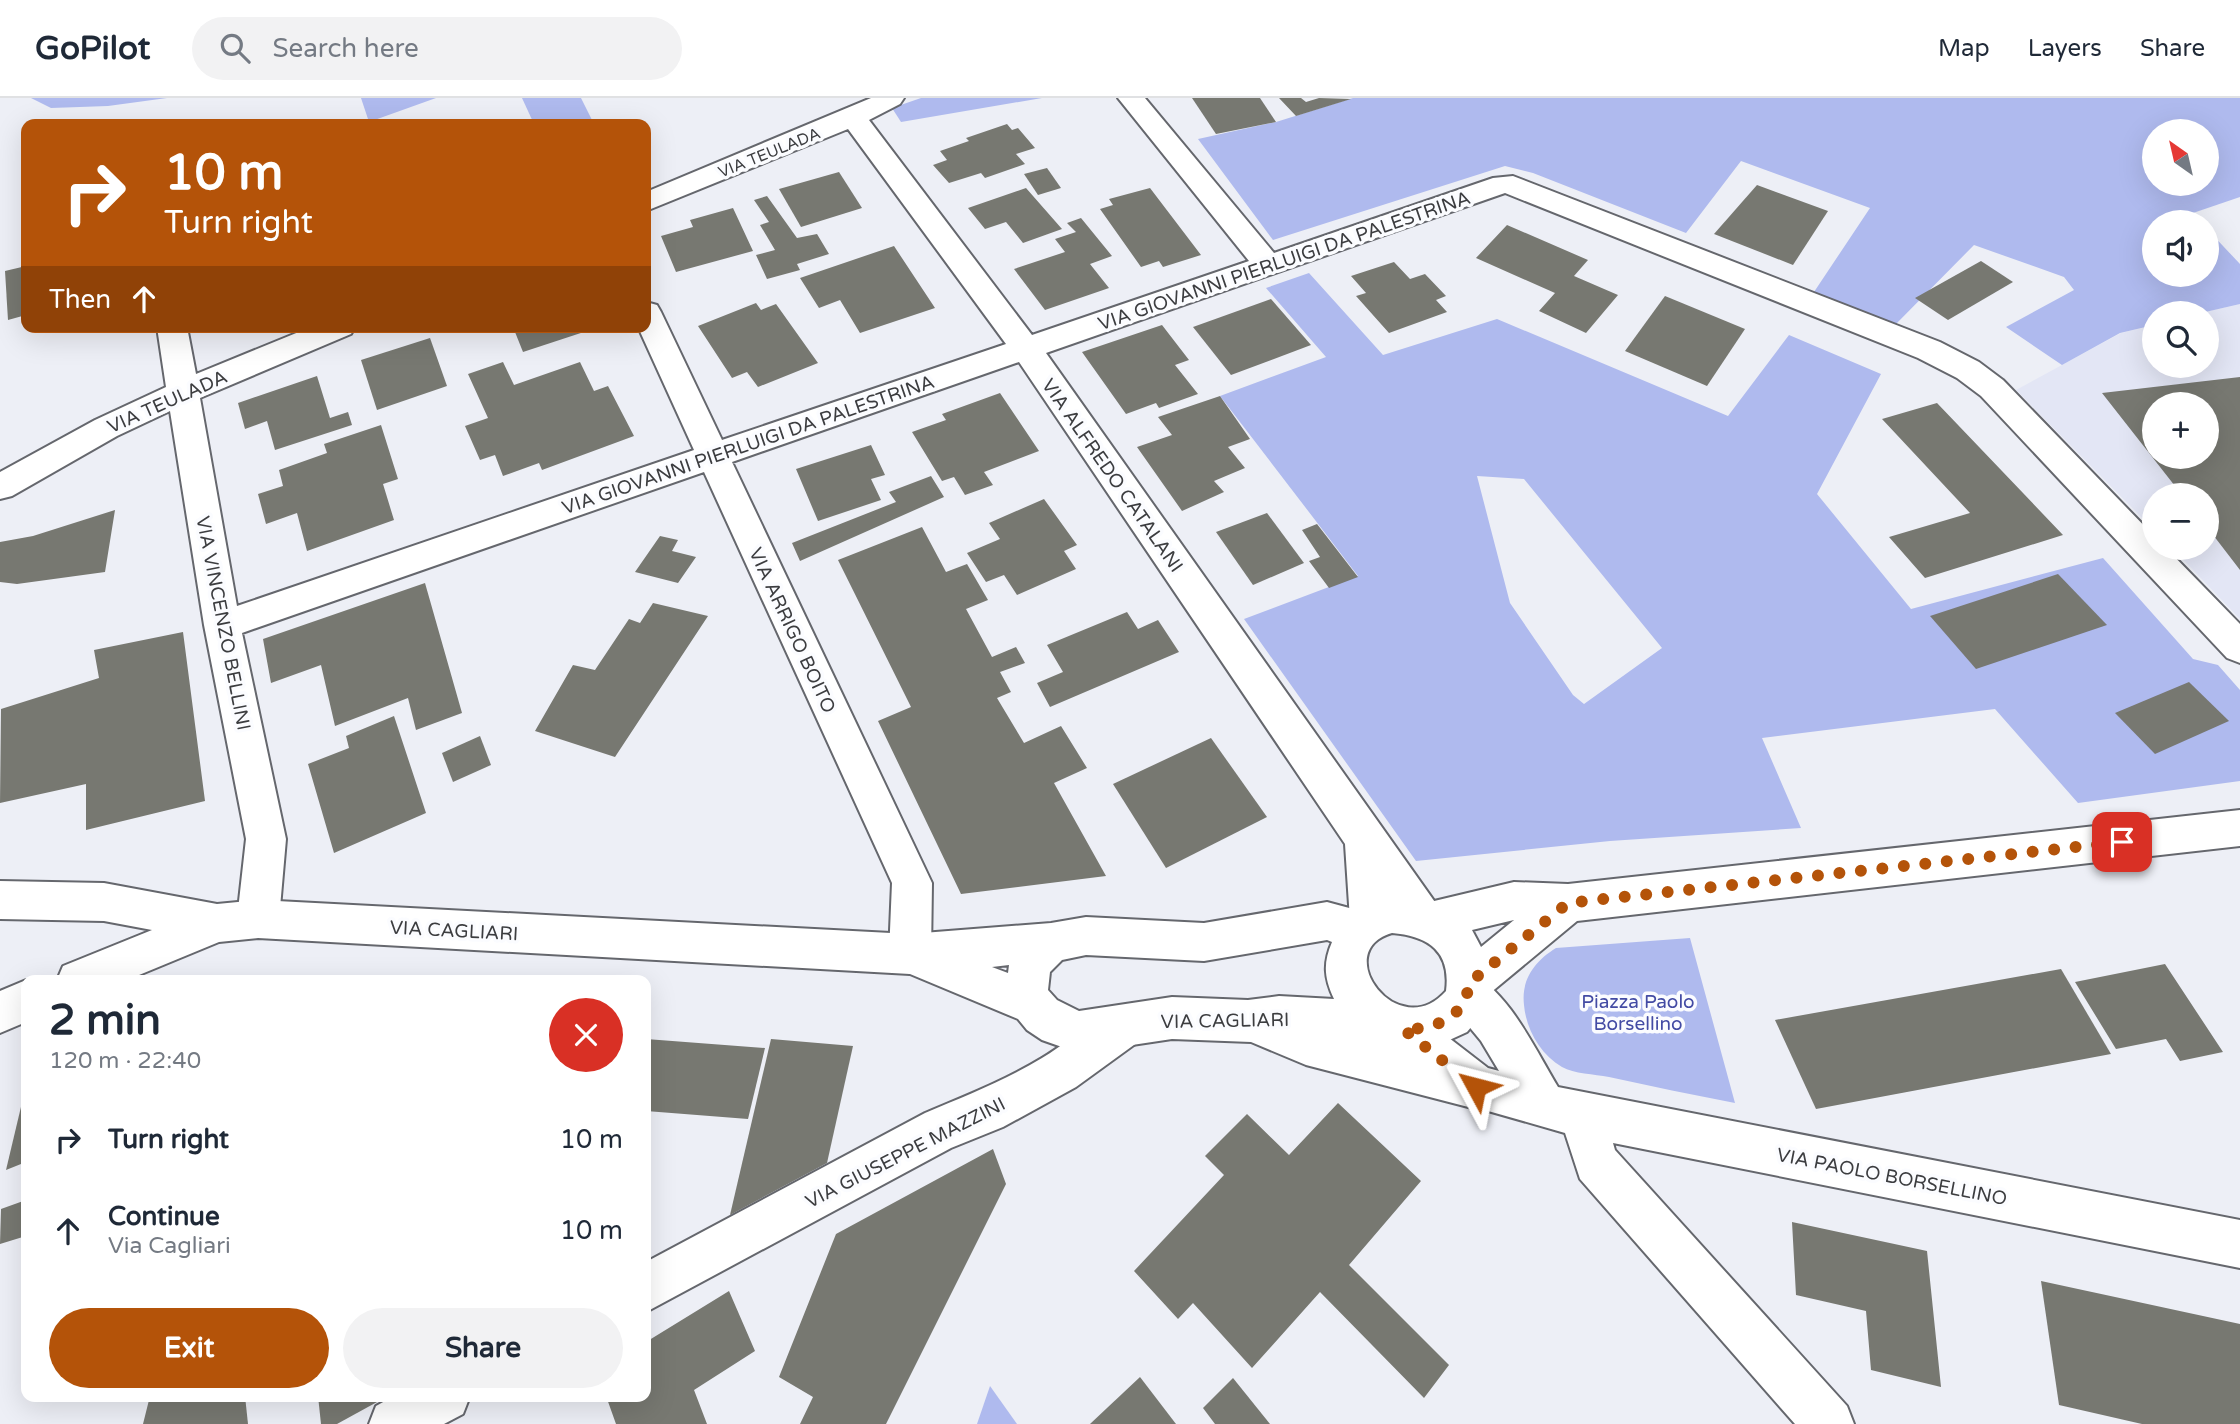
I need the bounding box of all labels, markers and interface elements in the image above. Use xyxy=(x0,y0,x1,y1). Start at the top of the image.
search box xyxy=(192,17,682,80)
text: GoPilot xyxy=(35,29,150,68)
icon: search xyxy=(216,29,254,67)
text: Search here xyxy=(272,33,419,64)
text: Map xyxy=(1938,34,1990,63)
text: Layers xyxy=(2028,34,2102,63)
text: Share xyxy=(2140,34,2205,63)
north arrow xyxy=(2142,119,2219,196)
map controls xyxy=(2142,119,2219,560)
street label: VIA TEULADA xyxy=(715,123,823,183)
text: 10 m xyxy=(164,144,283,203)
icon: right xyxy=(49,147,140,238)
street label: VIA GIOVANNI PIERLUIGI DA PALESTRINA xyxy=(1095,187,1473,335)
text: Turn right xyxy=(164,204,313,242)
button: sound xyxy=(2142,210,2219,287)
icon: ahead xyxy=(125,280,163,318)
text: Then xyxy=(49,284,111,315)
button: search xyxy=(2142,301,2219,378)
street label: VIA TEULADA xyxy=(104,366,231,438)
street label: VIA GIOVANNI PIERLUIGI DA PALESTRINA xyxy=(559,371,937,519)
street label: VIA ALFREDO CATALANI xyxy=(1037,375,1187,576)
button: + xyxy=(2142,392,2219,469)
button: − xyxy=(2142,483,2219,560)
street label: VIA VINCENZO BELLINI xyxy=(191,514,255,732)
street label: VIA ARRIGO BOITO xyxy=(744,544,840,716)
pin xyxy=(2092,812,2152,872)
icon: arrive xyxy=(2103,823,2141,861)
street label: VIA CAGLIARI xyxy=(389,917,519,945)
park label: Piazza Paolo Borsellino xyxy=(1581,991,1695,1035)
text: 2 min xyxy=(49,995,161,1046)
button: close xyxy=(549,998,623,1072)
street label: VIA CAGLIARI xyxy=(1160,1009,1290,1033)
text: 120 m · 22:40 xyxy=(49,1047,201,1075)
position arrow xyxy=(1439,1050,1513,1124)
street label: VIA GIUSEPPE MAZZINI xyxy=(802,1093,1009,1213)
icon: right xyxy=(49,1121,87,1159)
text: Turn right xyxy=(108,1124,229,1155)
text: 10 m xyxy=(560,1124,623,1155)
street label: VIA PAOLO BORSELLINO xyxy=(1775,1144,2009,1210)
text: Continue xyxy=(108,1201,220,1232)
icon: ahead xyxy=(49,1212,87,1250)
text: 10 m xyxy=(560,1215,623,1246)
text: Via Cagliari xyxy=(108,1232,231,1260)
button: Exit xyxy=(49,1308,329,1388)
button: Share xyxy=(343,1308,623,1388)

